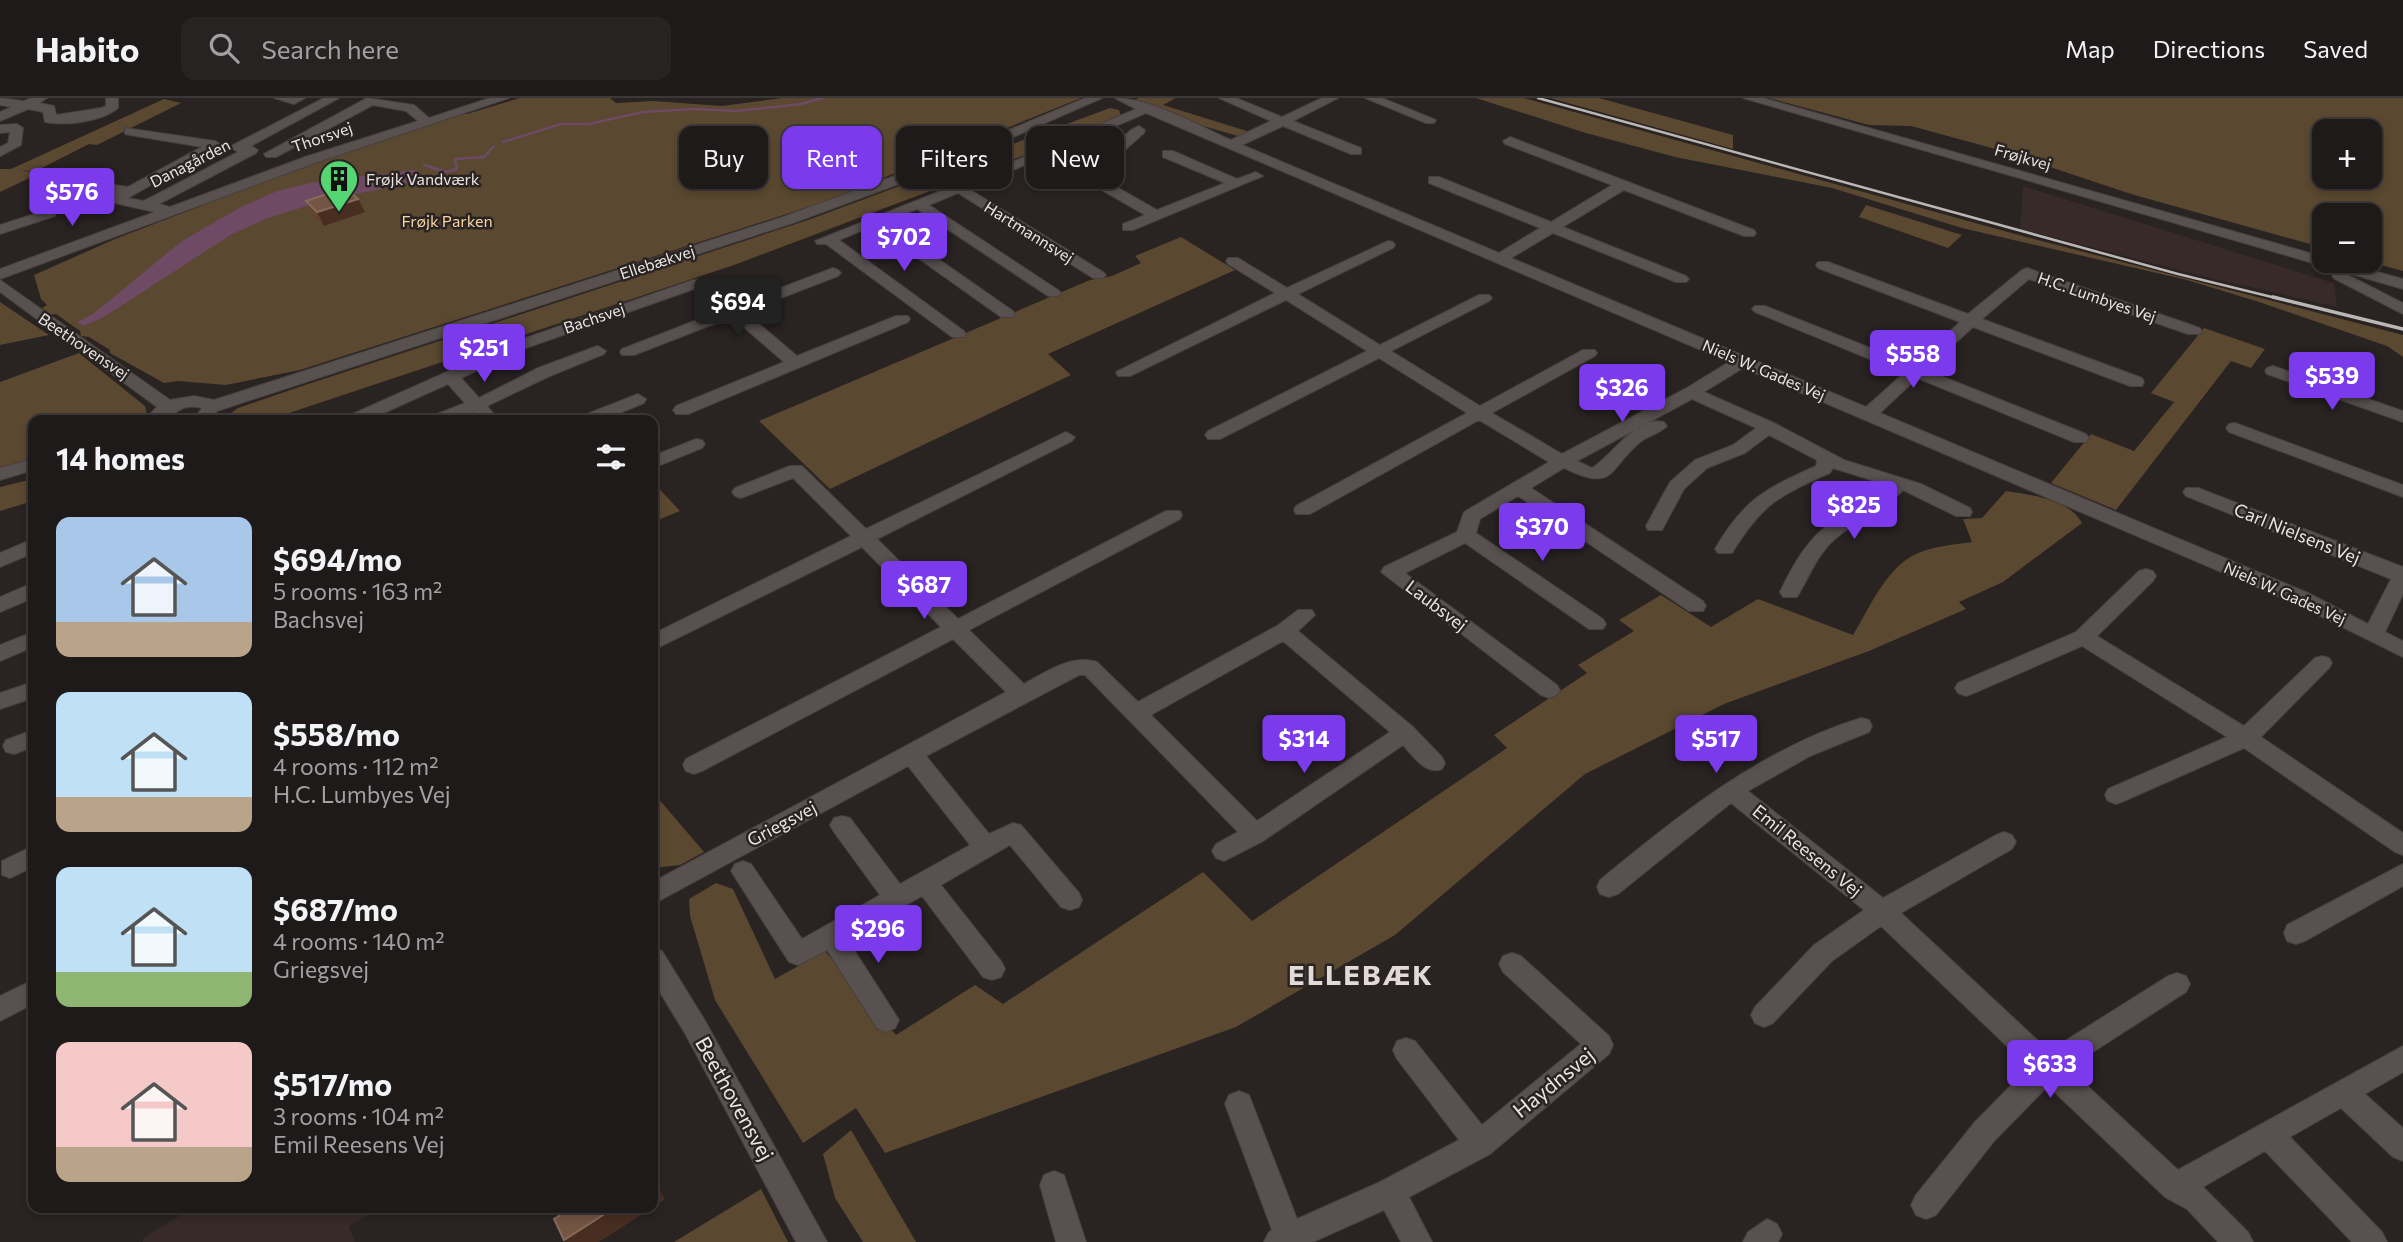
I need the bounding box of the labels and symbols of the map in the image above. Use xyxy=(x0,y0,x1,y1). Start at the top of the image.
street label: Thorsvej xyxy=(289,117,355,156)
street label: Danagården xyxy=(146,134,233,191)
street label: Frøjkvej xyxy=(1993,139,2054,174)
building icon: Frøjk Vandværk xyxy=(318,158,360,213)
pin: $576 xyxy=(31,169,113,228)
place label: Frøjk Vandværk xyxy=(366,169,480,188)
street label: Hartmannsvej xyxy=(981,197,1077,267)
park label: Frøjk Parken xyxy=(401,211,493,230)
pin: $702 xyxy=(863,214,945,273)
street label: Ellebækvej xyxy=(617,240,697,283)
street label: H.C. Lumbyes Vej xyxy=(2036,267,2159,326)
pin: $694 xyxy=(697,278,779,338)
street label: Bachsvej xyxy=(561,298,627,337)
street label: Beethovensvej xyxy=(35,308,133,383)
pin: $251 xyxy=(443,324,525,384)
pin: $558 xyxy=(1872,330,1954,390)
street label: Niels W. Gades Vej xyxy=(1700,335,1829,404)
pin: $539 xyxy=(2291,352,2373,412)
pin: $326 xyxy=(1581,364,1663,424)
pin: $825 xyxy=(1813,482,1895,541)
street label: Carl Nielsens Vej xyxy=(2231,498,2364,568)
pin: $370 xyxy=(1501,504,1583,563)
street label: Niels W. Gades Vej xyxy=(2221,557,2349,628)
pin: $687 xyxy=(883,561,965,621)
street label: Laubsvej xyxy=(1402,575,1472,635)
pin: $314 xyxy=(1263,716,1345,775)
pin: $517 xyxy=(1675,716,1757,775)
street label: Griegsvej xyxy=(743,796,820,851)
street label: Emil Reesens Vej xyxy=(1749,799,1867,901)
pin: $296 xyxy=(837,906,919,965)
district label: ELLEBÆK xyxy=(1288,957,1434,991)
street label: Beethovensvej xyxy=(691,1032,780,1165)
pin: $633 xyxy=(2009,1040,2091,1100)
street label: Haydnsvej xyxy=(1507,1041,1599,1122)

